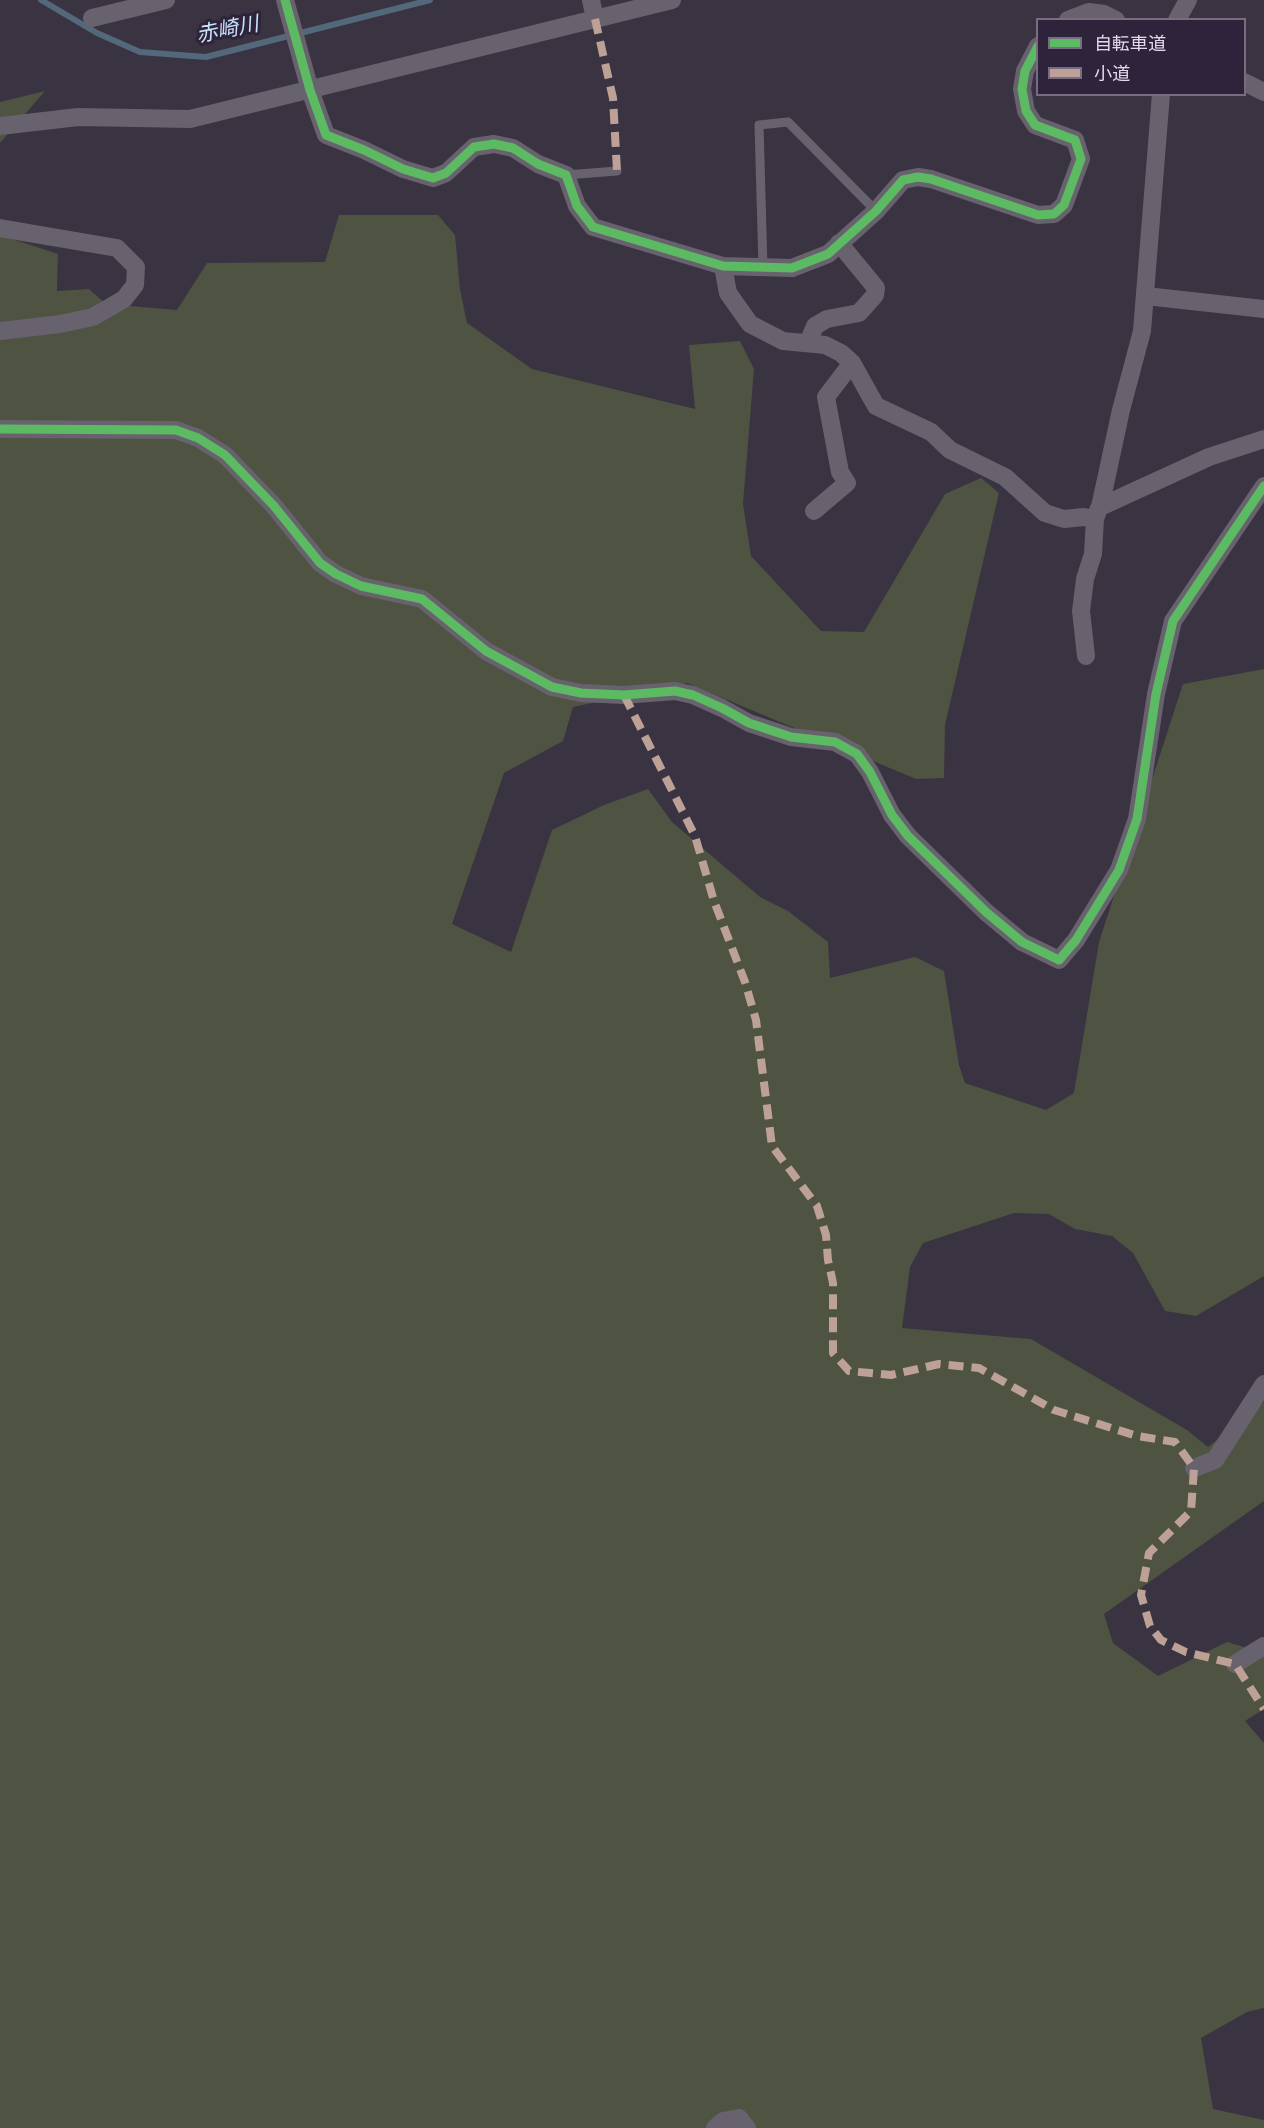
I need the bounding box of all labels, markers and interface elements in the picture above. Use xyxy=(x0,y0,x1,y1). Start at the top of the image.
water label: 赤崎川 xyxy=(195,14,261,50)
legend xyxy=(1036,18,1246,96)
text: 自転車道 xyxy=(1094,31,1166,58)
text: 小道 xyxy=(1094,61,1130,88)

